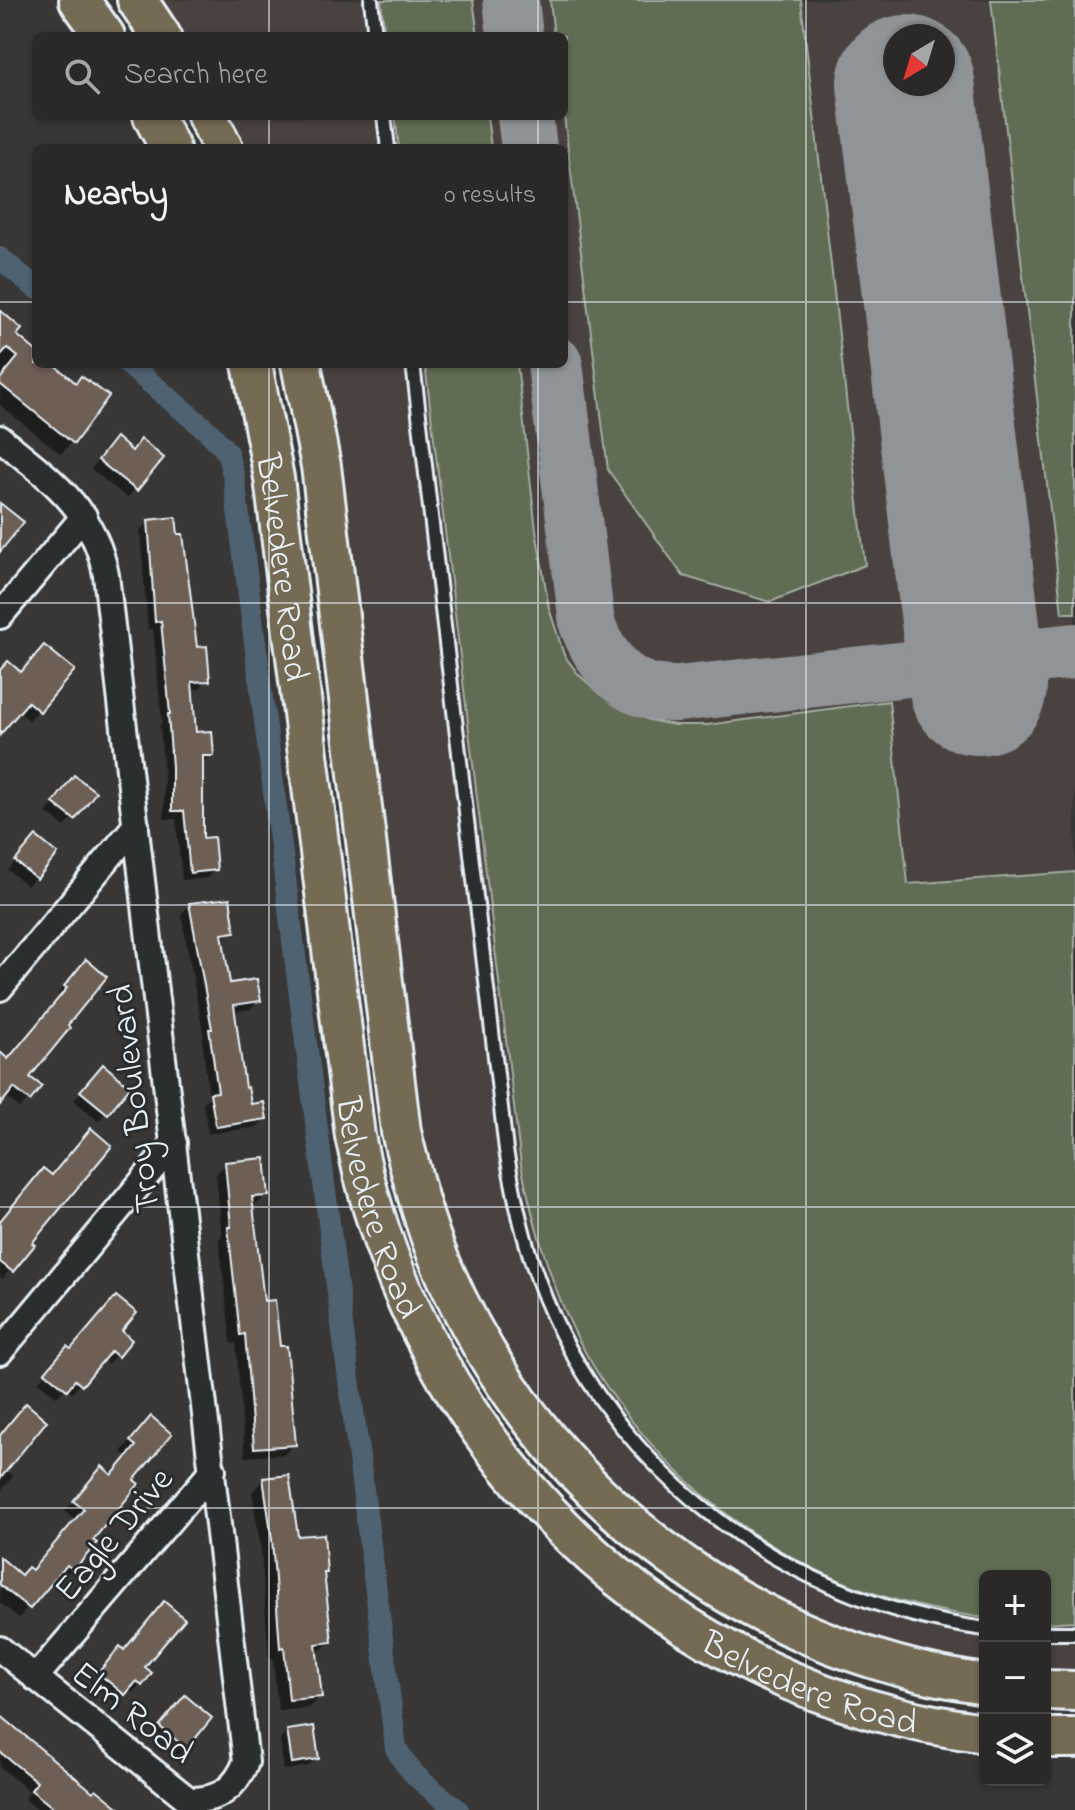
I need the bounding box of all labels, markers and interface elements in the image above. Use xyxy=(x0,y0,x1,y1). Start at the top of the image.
north arrow xyxy=(883,24,955,96)
search box xyxy=(32,32,568,120)
icon: search xyxy=(60,54,104,98)
text: Search here xyxy=(124,54,268,98)
text: Nearby xyxy=(64,171,168,221)
text: 0 results xyxy=(444,177,536,215)
street label: Belvedere Road xyxy=(239,449,321,684)
street label: Troy Boulevard xyxy=(96,981,177,1216)
street label: Belvedere Road xyxy=(319,1093,434,1328)
street label: Eagle Drive xyxy=(43,1456,188,1615)
map controls xyxy=(979,1570,1051,1786)
button: + xyxy=(979,1570,1051,1642)
street label: Belvedere Road xyxy=(689,1618,922,1752)
button: − xyxy=(979,1642,1051,1714)
street label: Elm Road xyxy=(59,1650,204,1779)
button: layers xyxy=(979,1714,1051,1786)

